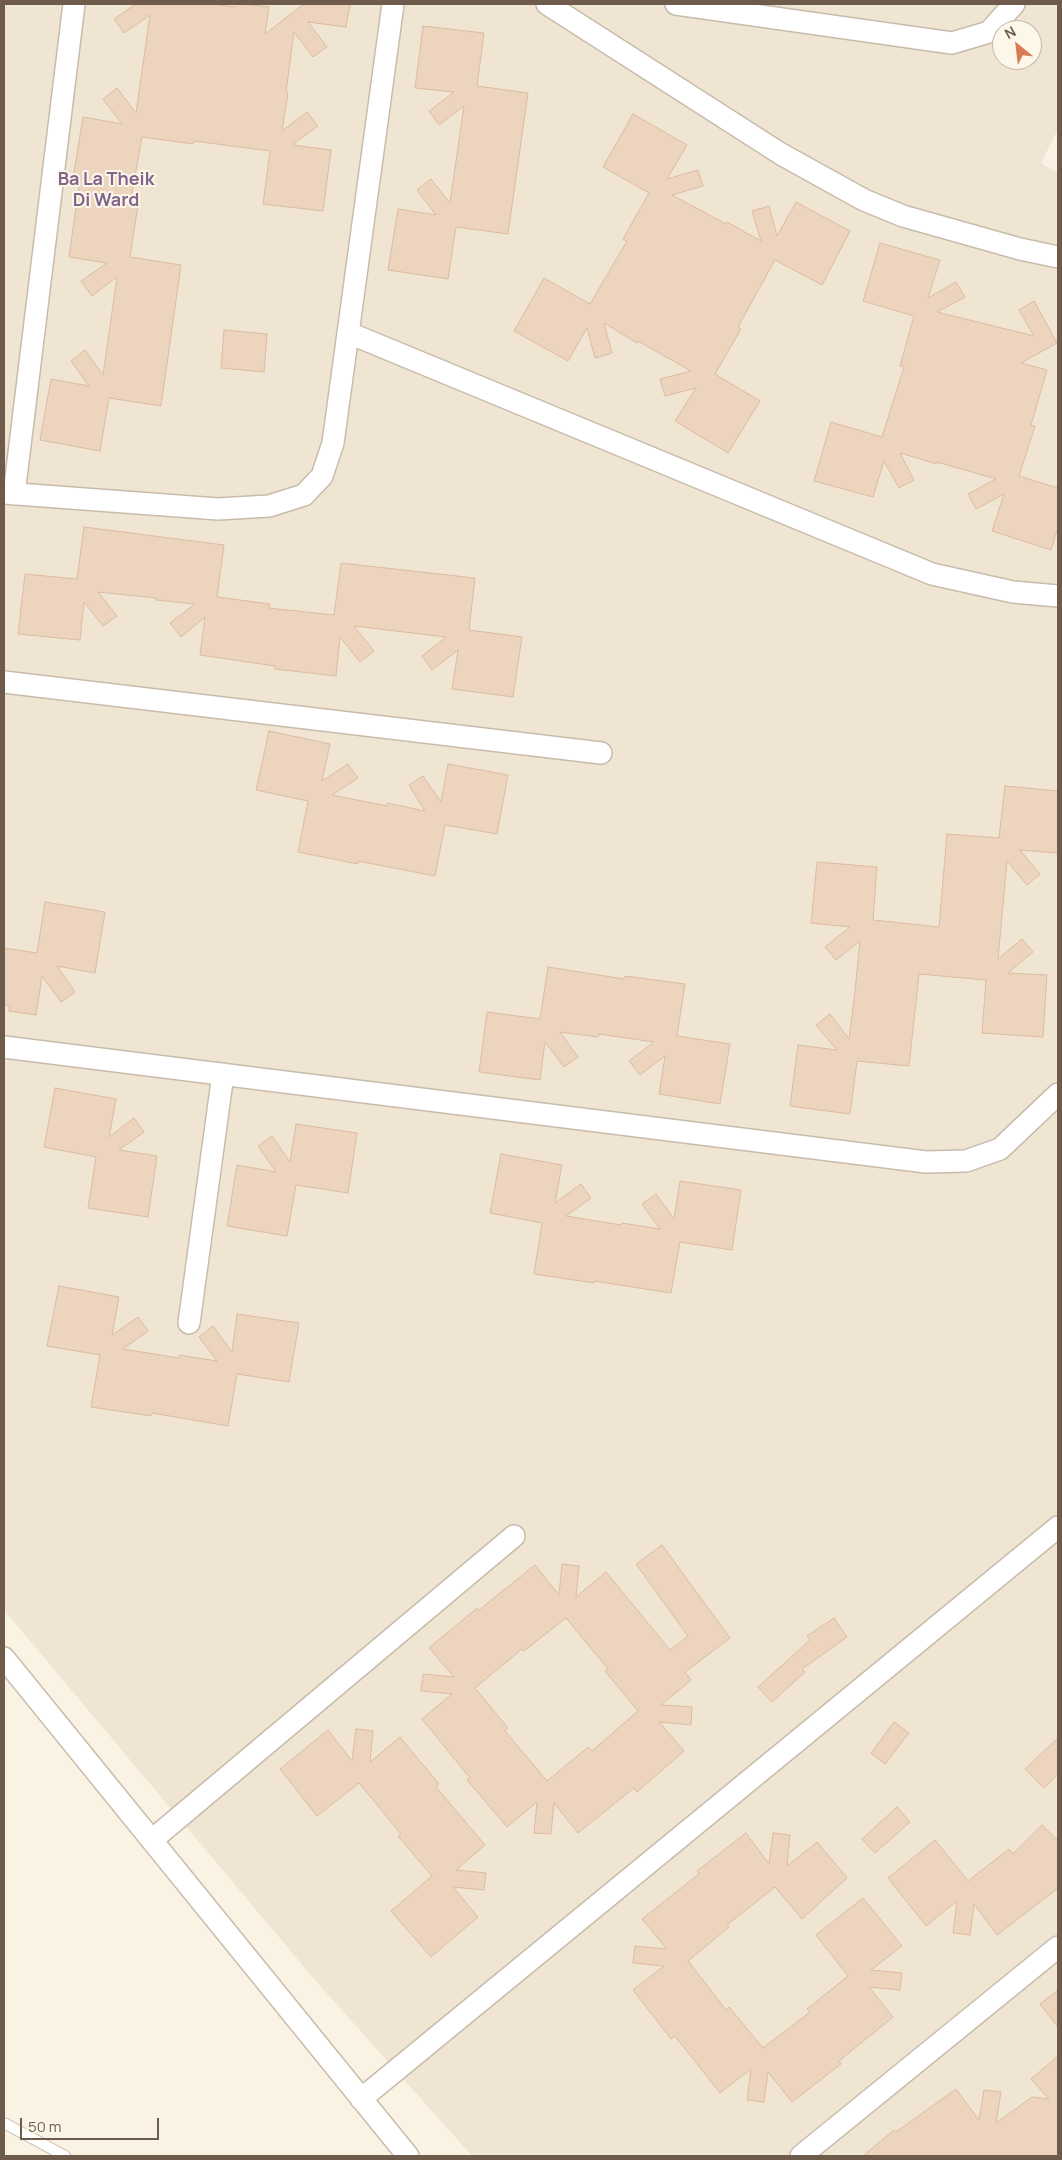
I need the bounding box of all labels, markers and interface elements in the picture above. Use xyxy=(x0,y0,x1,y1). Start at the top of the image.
north arrow xyxy=(992,20,1042,70)
text: N xyxy=(1001,22,1019,43)
district label: Ba La Theik Di Ward xyxy=(58,169,154,212)
scale bar xyxy=(22,2108,161,2140)
text: 50 m xyxy=(28,2116,62,2137)

